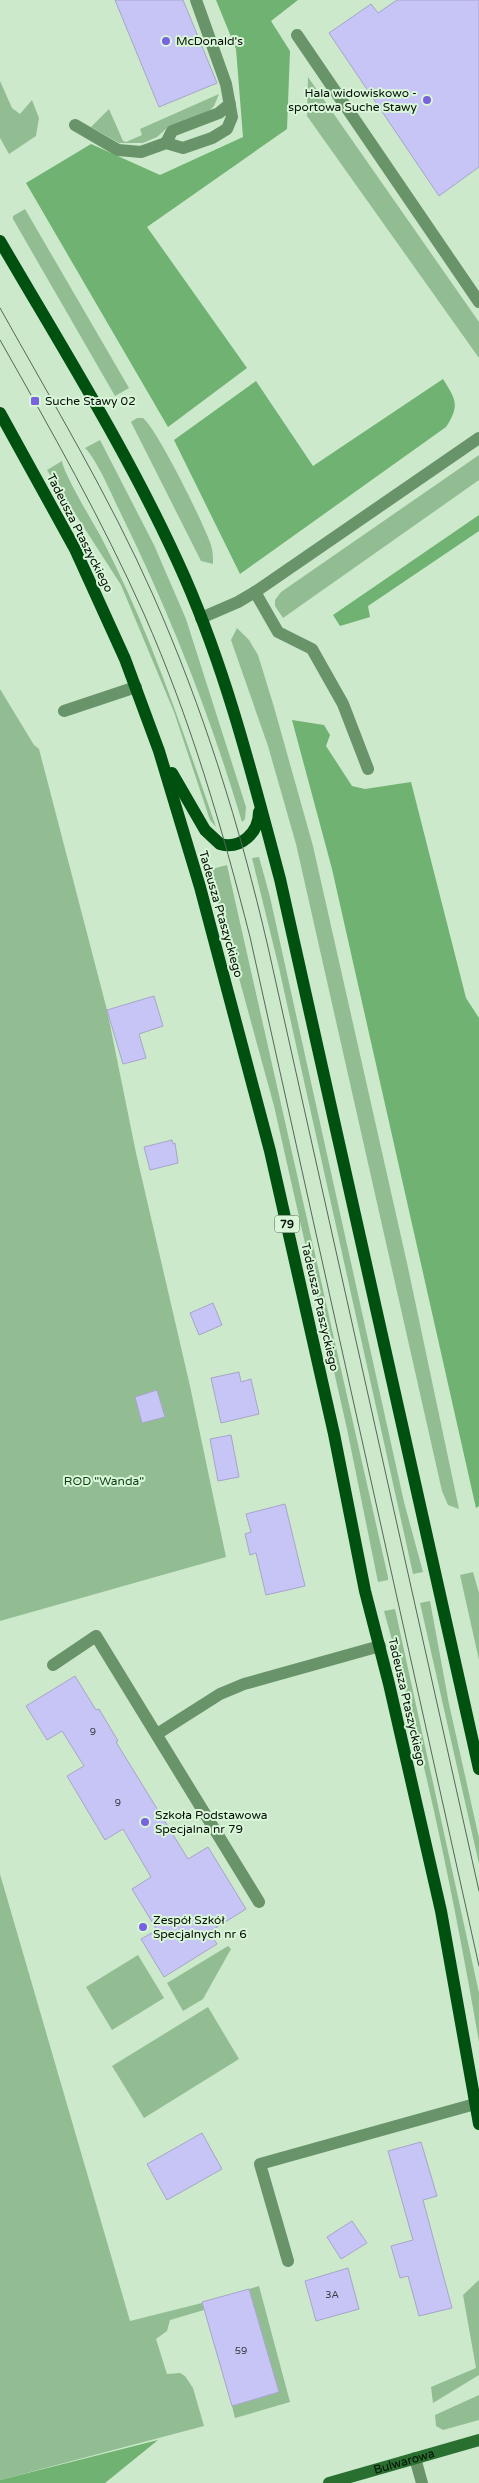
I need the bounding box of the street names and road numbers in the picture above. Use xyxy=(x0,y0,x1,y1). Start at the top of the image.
street label: Tadeusza Ptaszyckiego xyxy=(44,471,116,595)
street label: Tadeusza Ptaszyckiego xyxy=(196,849,246,979)
road number: 79 xyxy=(274,1216,300,1232)
street label: Tadeusza Ptaszyckiego xyxy=(298,1241,342,1373)
street label: Tadeusza Ptaszyckiego xyxy=(385,1636,429,1768)
street label: Bulwarowa xyxy=(372,2446,436,2477)

